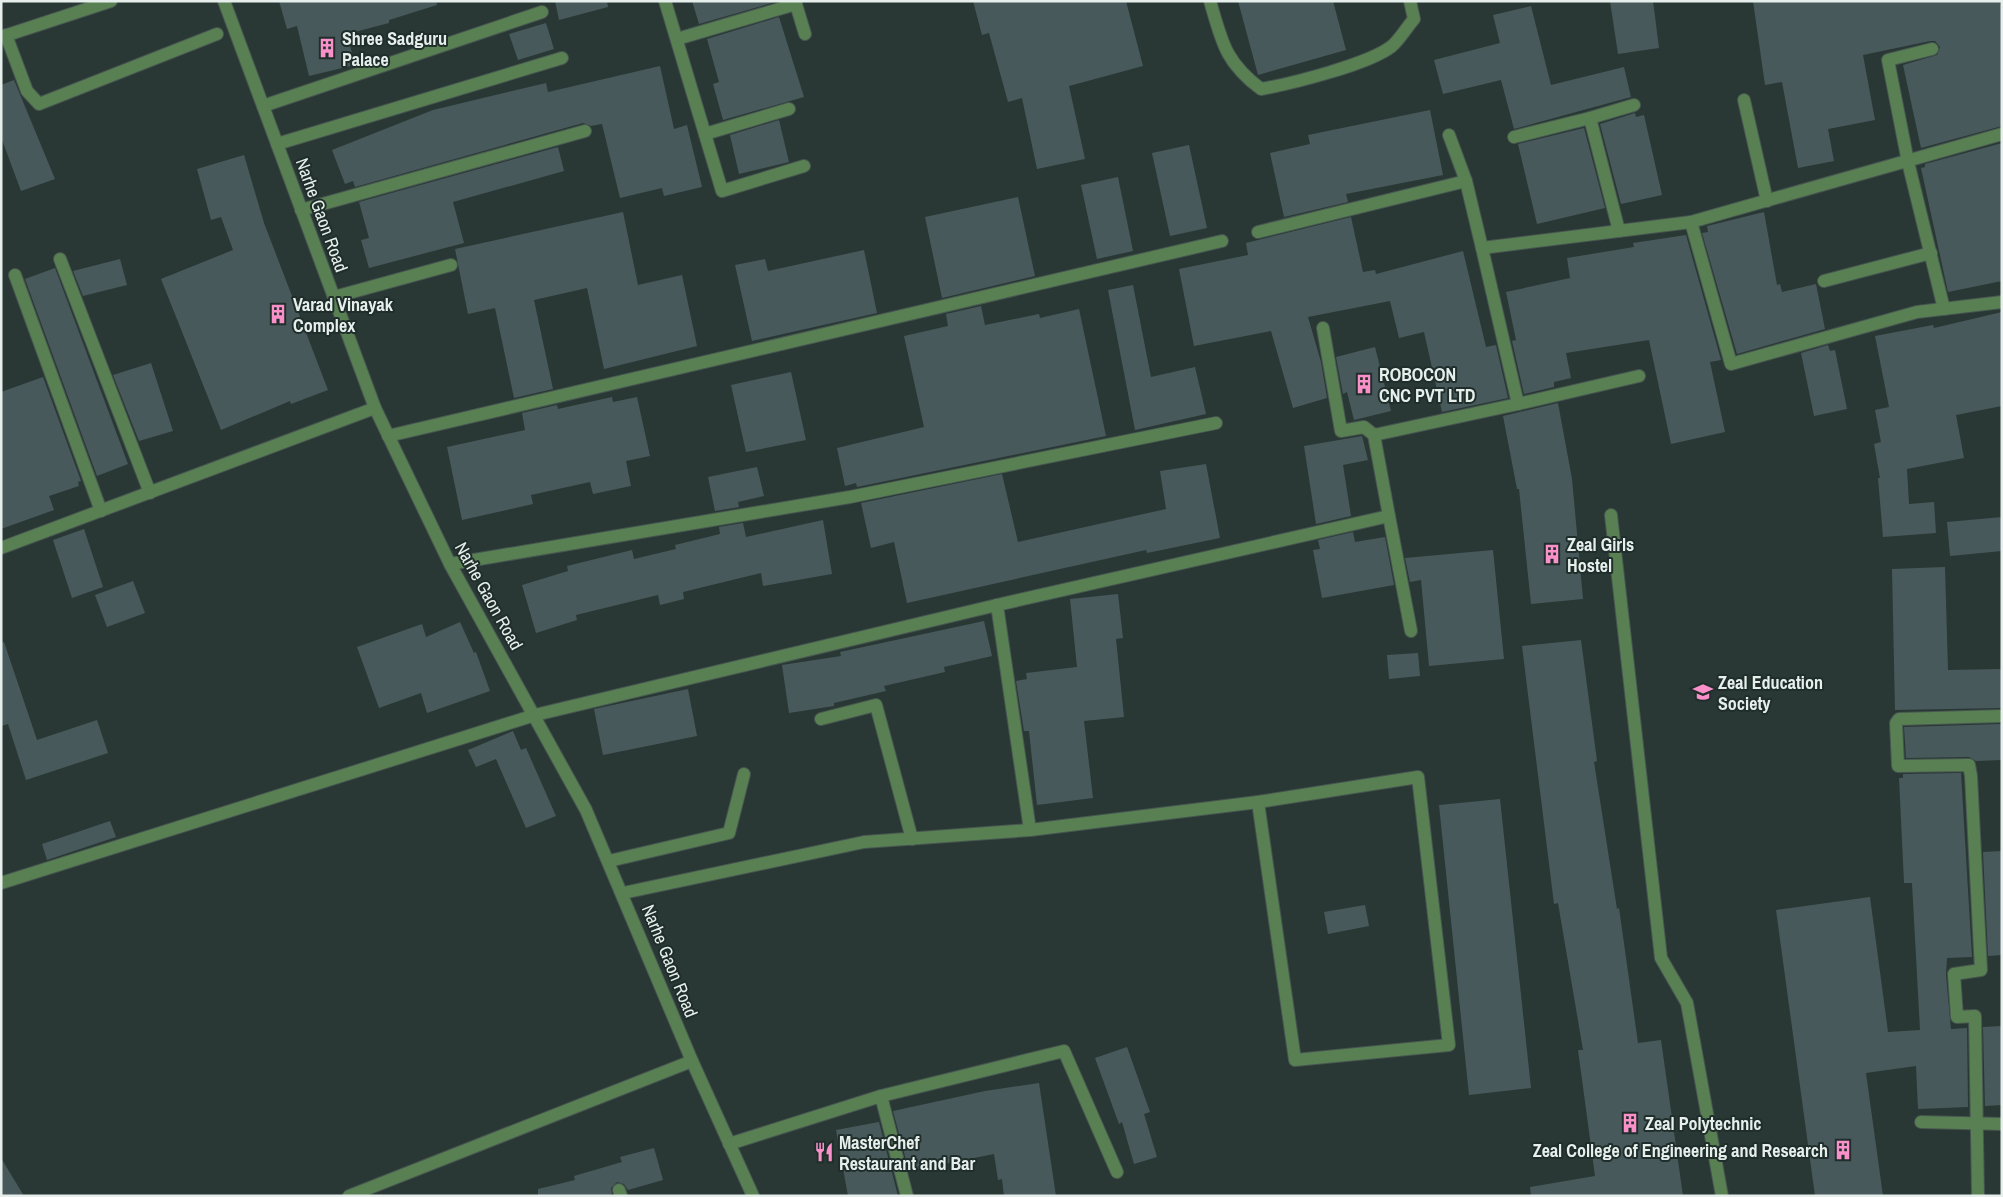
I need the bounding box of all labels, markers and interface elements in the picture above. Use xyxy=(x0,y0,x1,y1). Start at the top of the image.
place label: Shree Sadguru Palace xyxy=(342,26,447,72)
building icon: Shree Sadguru Palace xyxy=(316,37,338,59)
street label: Narhe Gaon Road xyxy=(290,154,354,276)
place label: Varad Vinayak Complex xyxy=(293,292,394,338)
building icon: Varad Vinayak Complex xyxy=(267,303,289,325)
place label: ROBOCON CNC PVT LTD xyxy=(1379,362,1476,408)
building icon: ROBOCON CNC PVT LTD xyxy=(1353,373,1375,395)
place label: Zeal Girls Hostel xyxy=(1567,532,1634,578)
street label: Narhe Gaon Road xyxy=(449,538,529,654)
building icon: Zeal Girls Hostel xyxy=(1541,543,1563,565)
place label: Zeal Education Society xyxy=(1718,670,1823,716)
school or university icon: Zeal Education Society xyxy=(1692,681,1714,703)
street label: Narhe Gaon Road xyxy=(636,901,704,1021)
place label: Zeal Polytechnic xyxy=(1645,1111,1762,1136)
building icon: Zeal Polytechnic xyxy=(1619,1112,1641,1134)
place label: MasterChef Restaurant and Bar xyxy=(839,1130,975,1176)
place label: Zeal College of Engineering and Research xyxy=(1533,1138,1828,1163)
building icon: Zeal College of Engineering and Research xyxy=(1832,1139,1854,1161)
restaurant icon: MasterChef Restaurant and Bar xyxy=(813,1141,835,1163)

